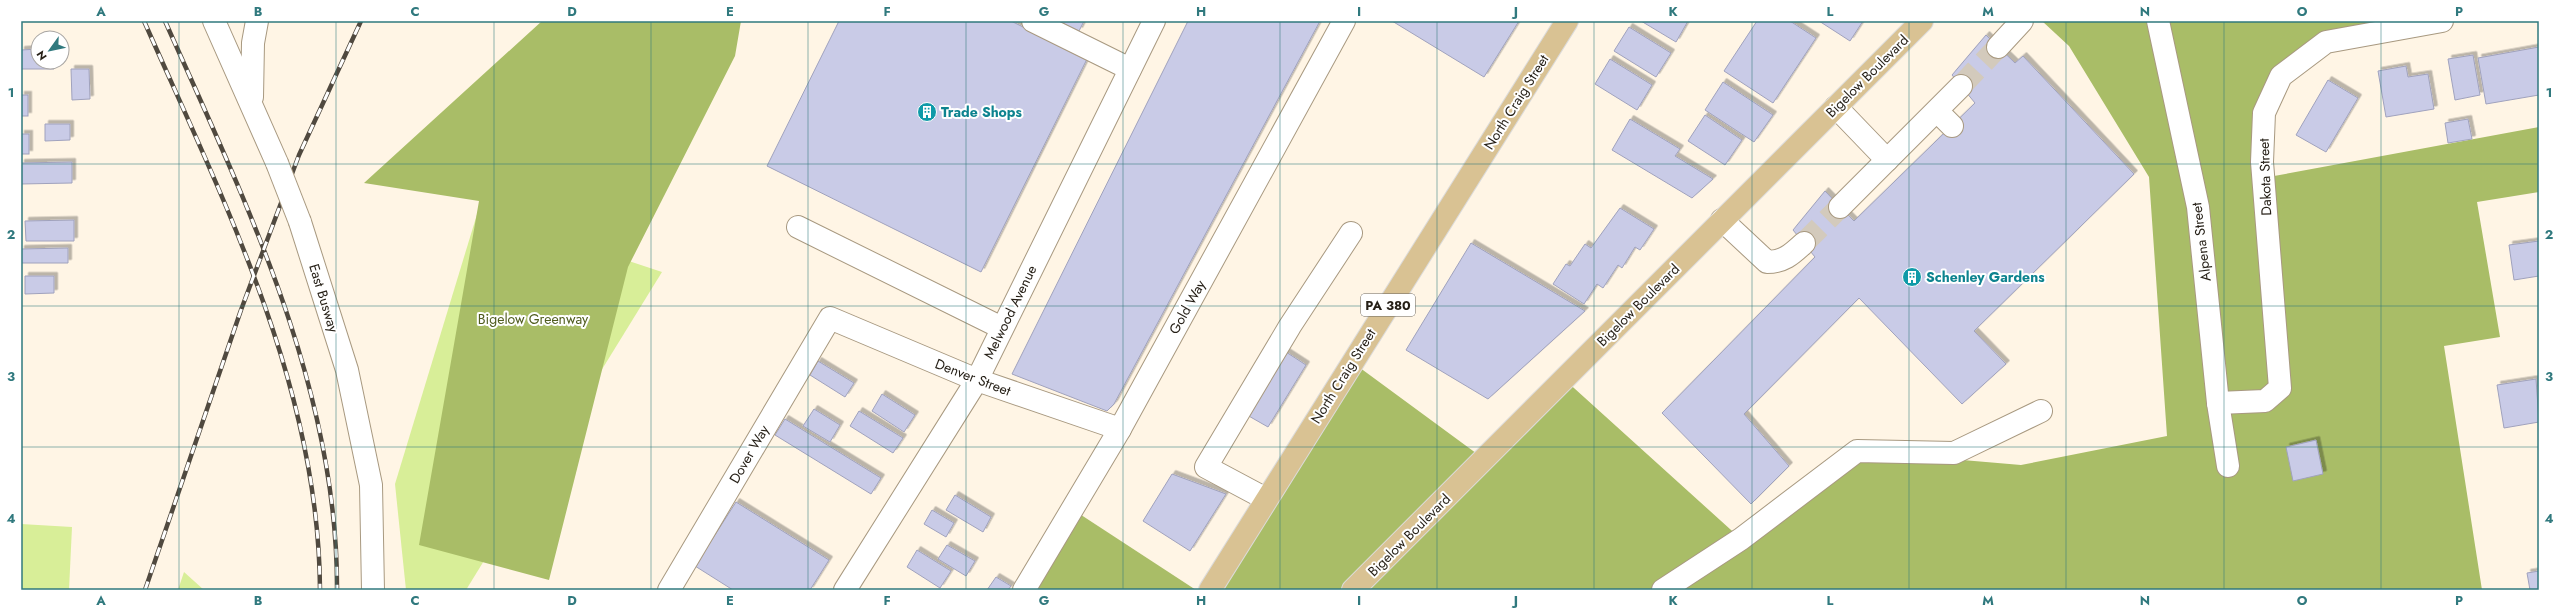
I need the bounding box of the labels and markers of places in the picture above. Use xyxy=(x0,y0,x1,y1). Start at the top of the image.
building icon: Trade Shops xyxy=(916,101,938,123)
place label: Trade Shops xyxy=(941,102,1023,122)
building icon: Schenley Gardens xyxy=(1901,266,1923,288)
place label: Schenley Gardens xyxy=(1926,267,2045,287)

